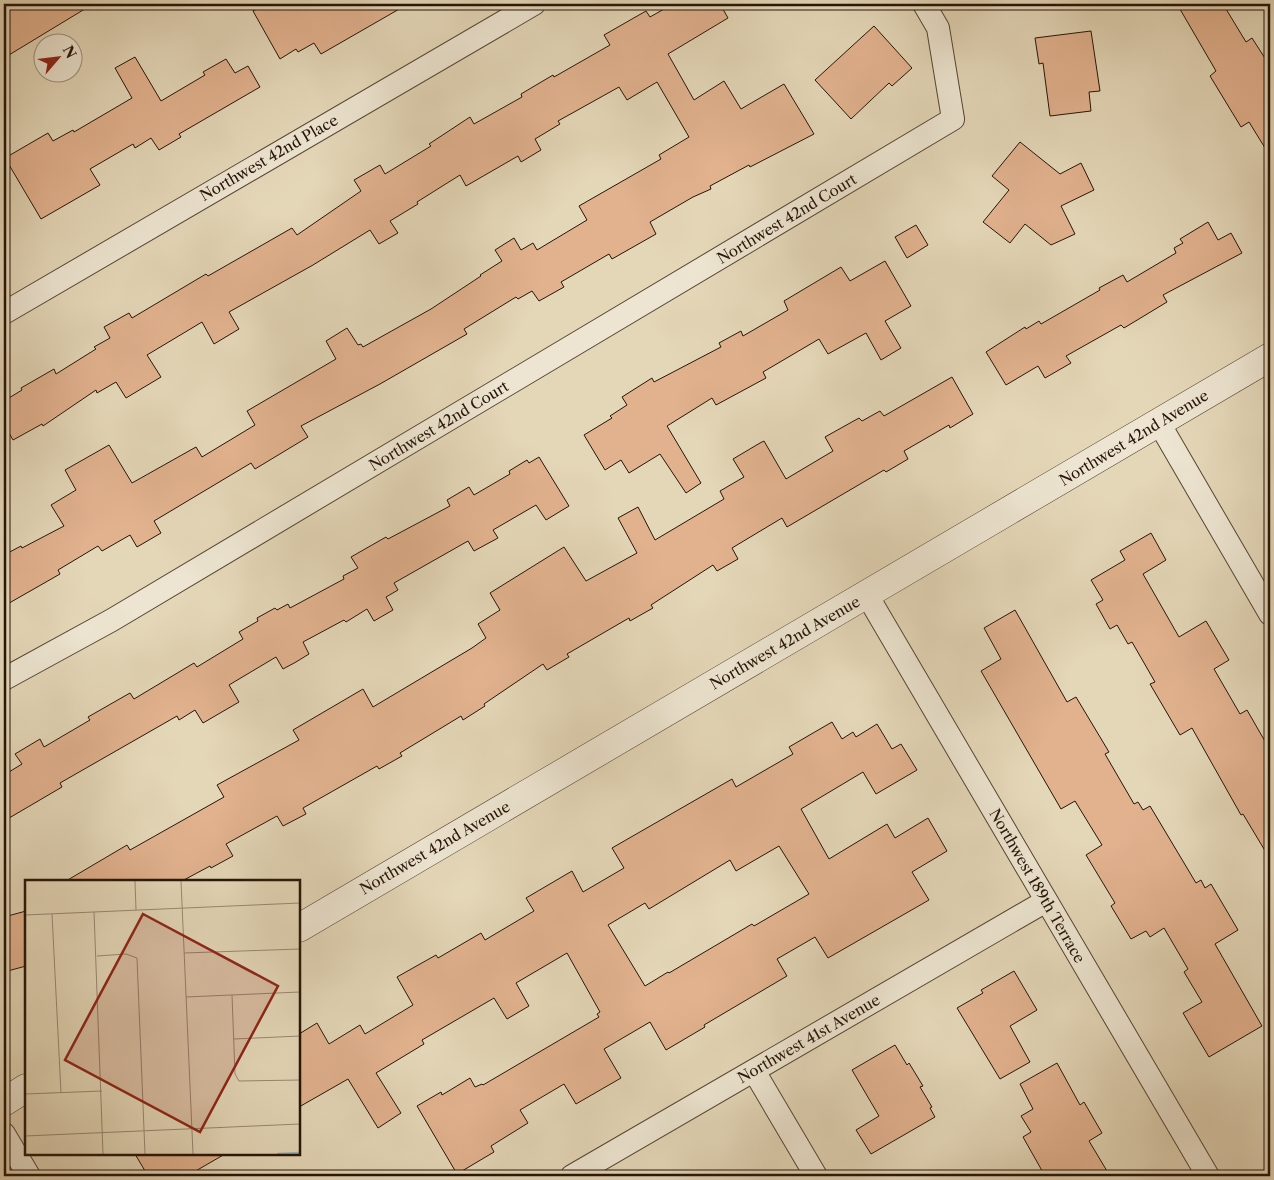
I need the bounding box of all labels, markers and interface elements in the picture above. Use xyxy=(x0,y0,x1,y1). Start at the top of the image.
north arrow xyxy=(32,32,82,82)
text: N xyxy=(59,42,80,61)
street label: Northwest 42nd Place xyxy=(196,110,341,205)
street label: Northwest 42nd Court xyxy=(714,169,861,268)
street label: Northwest 42nd Court xyxy=(366,376,513,475)
street label: Northwest 42nd Avenue xyxy=(1056,386,1212,490)
street label: Northwest 42nd Avenue xyxy=(706,592,863,693)
street label: Northwest 42nd Avenue xyxy=(356,797,513,898)
street label: Northwest 189th Terrace xyxy=(985,805,1089,966)
inset map xyxy=(25,880,300,1155)
street label: Northwest 41st Avenue xyxy=(734,990,883,1087)

